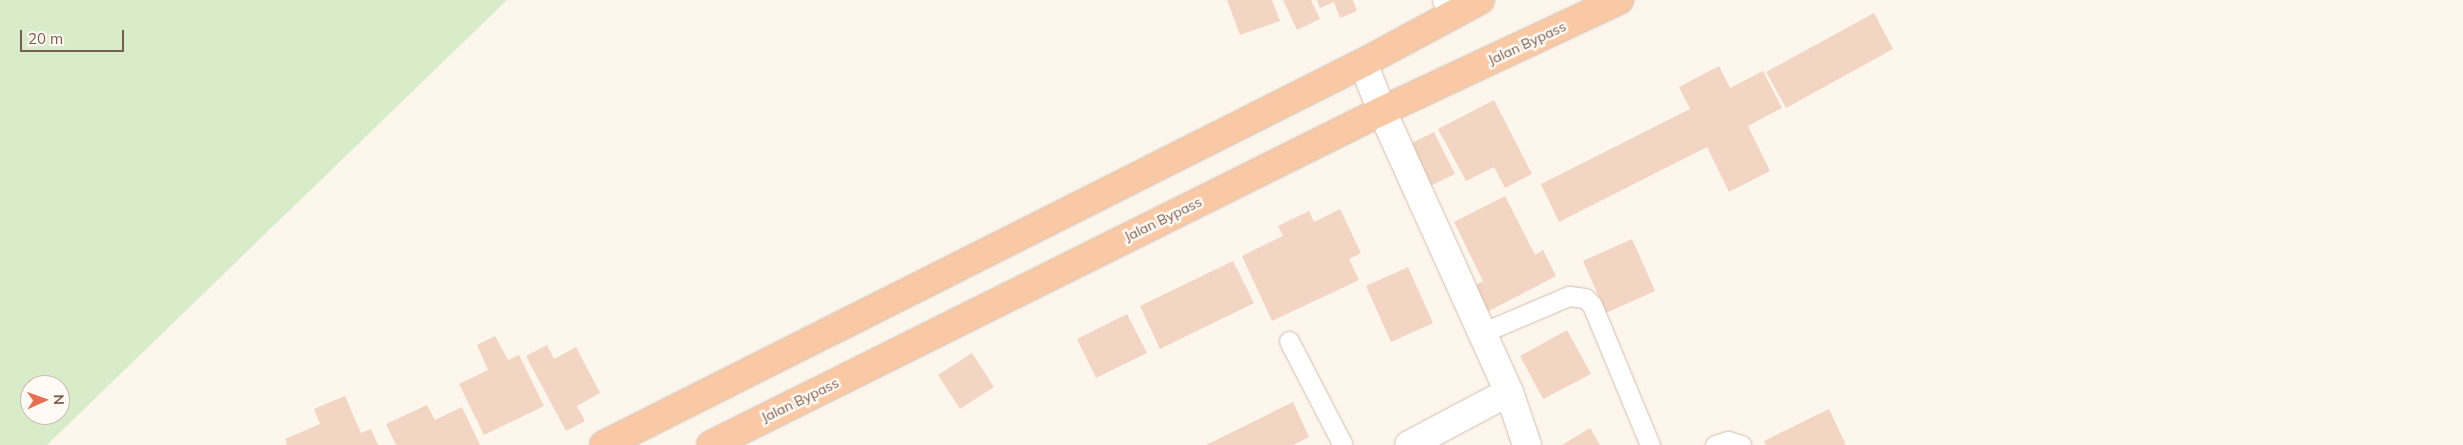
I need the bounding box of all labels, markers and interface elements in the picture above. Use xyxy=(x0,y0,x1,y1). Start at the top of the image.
street label: Jalan Bypass xyxy=(1485,18,1569,68)
scale bar xyxy=(22,20,126,52)
text: 20 m xyxy=(28,29,63,48)
street label: Jalan Bypass xyxy=(1121,193,1205,245)
street label: Jalan Bypass xyxy=(758,374,842,426)
north arrow xyxy=(20,375,70,425)
text: N xyxy=(50,394,68,405)

